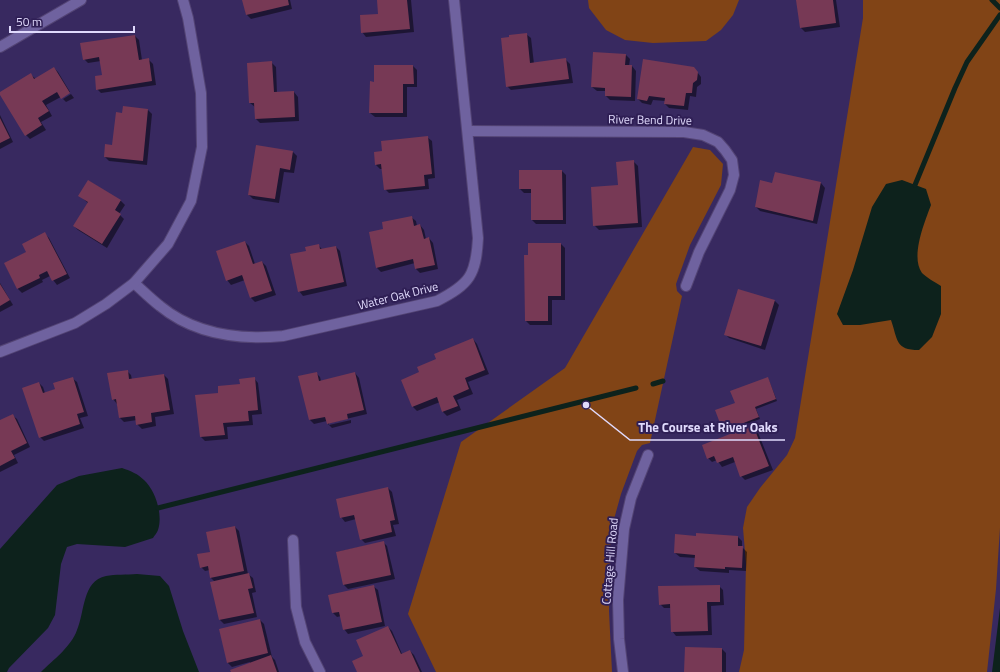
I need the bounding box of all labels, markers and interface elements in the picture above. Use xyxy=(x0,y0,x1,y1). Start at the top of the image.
scale bar xyxy=(10,8,134,34)
text: 50 m xyxy=(16,12,42,31)
street label: River Bend Drive xyxy=(608,109,692,130)
street label: Water Oak Drive xyxy=(356,276,440,315)
callout: The Course at River Oaks xyxy=(630,415,785,440)
text: The Course at River Oaks xyxy=(638,417,778,437)
street label: Cottage Hill Road xyxy=(596,517,623,605)

